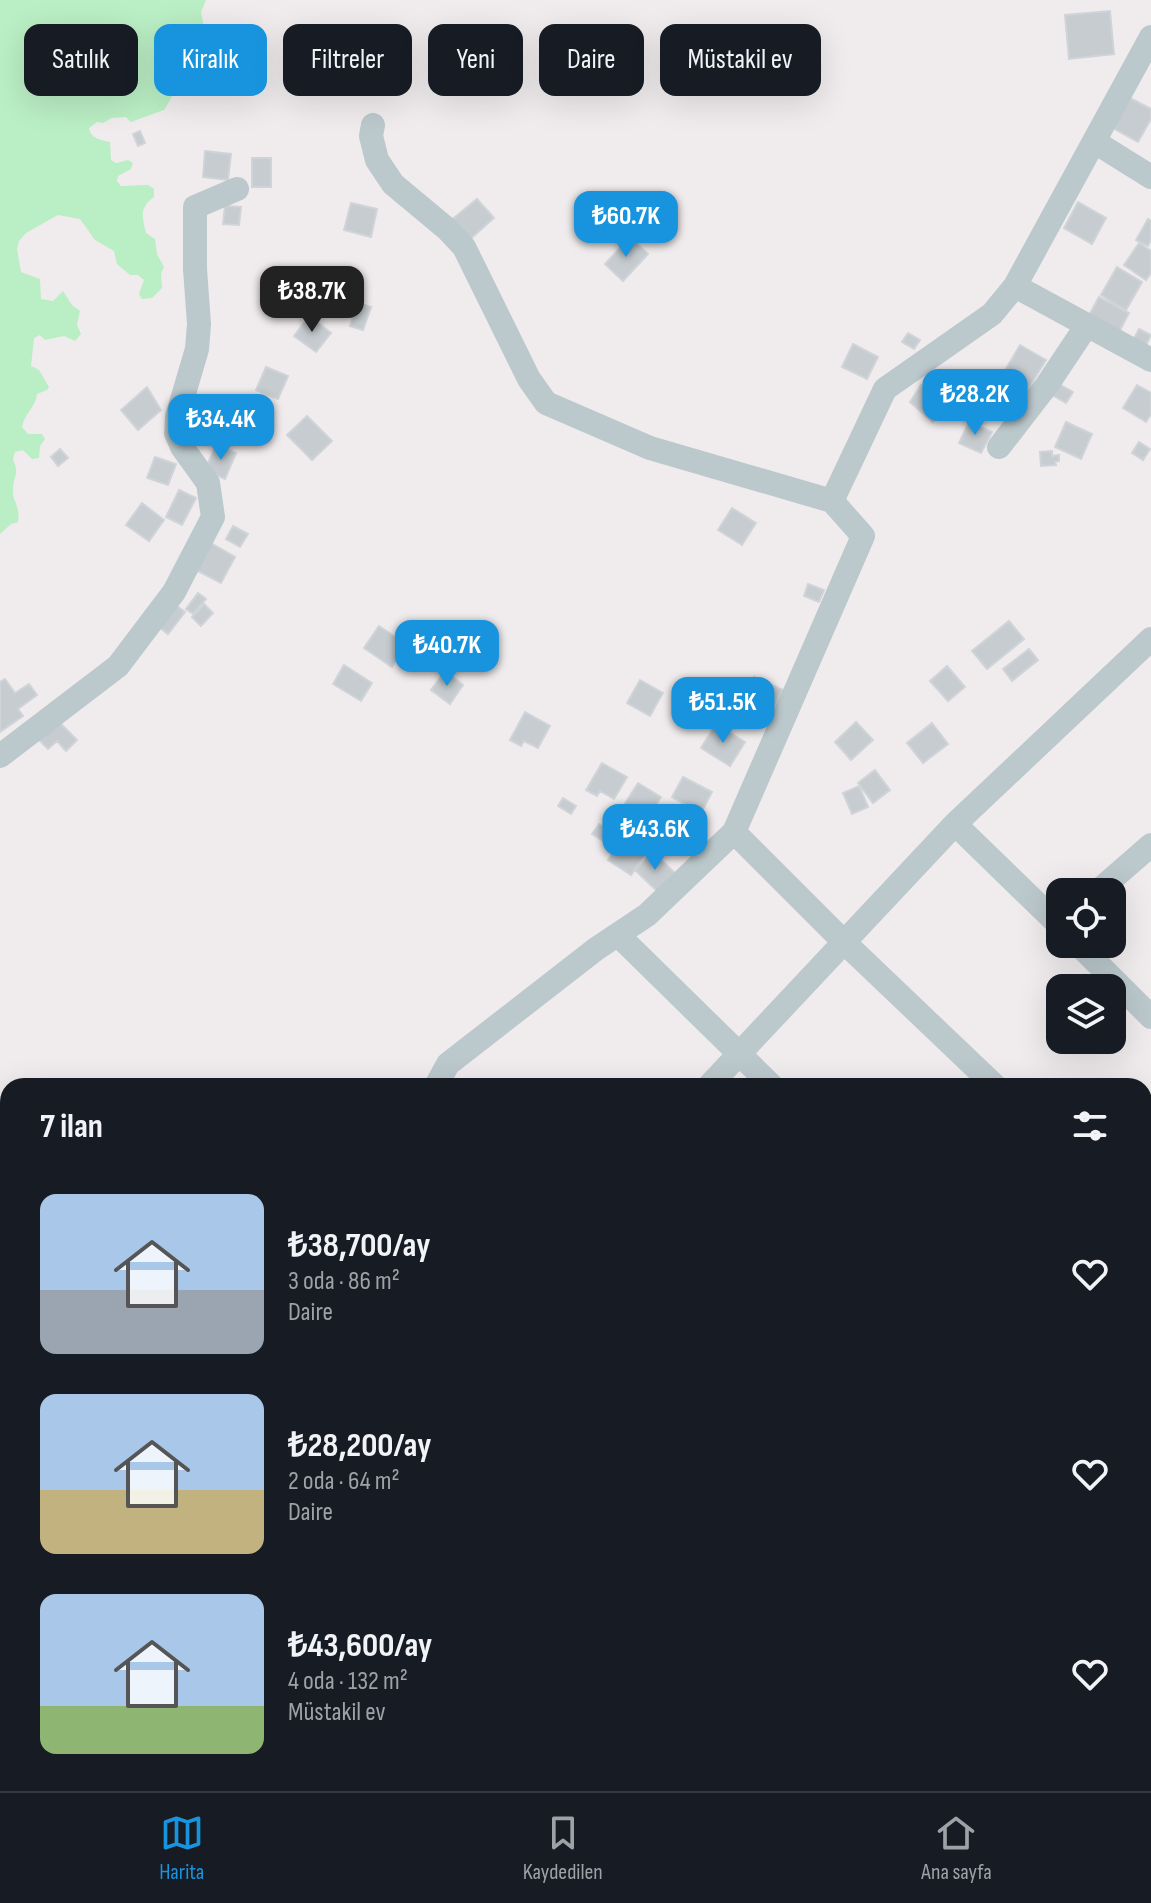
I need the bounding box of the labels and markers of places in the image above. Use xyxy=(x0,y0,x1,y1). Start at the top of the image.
pin: ₺60.7K xyxy=(561,191,691,259)
pin: ₺38.7K xyxy=(247,266,377,334)
pin: ₺28.2K xyxy=(910,369,1040,437)
pin: ₺34.4K xyxy=(156,394,286,462)
pin: ₺40.7K xyxy=(382,620,512,688)
pin: ₺51.5K xyxy=(658,677,788,745)
pin: ₺43.6K xyxy=(590,804,720,872)

